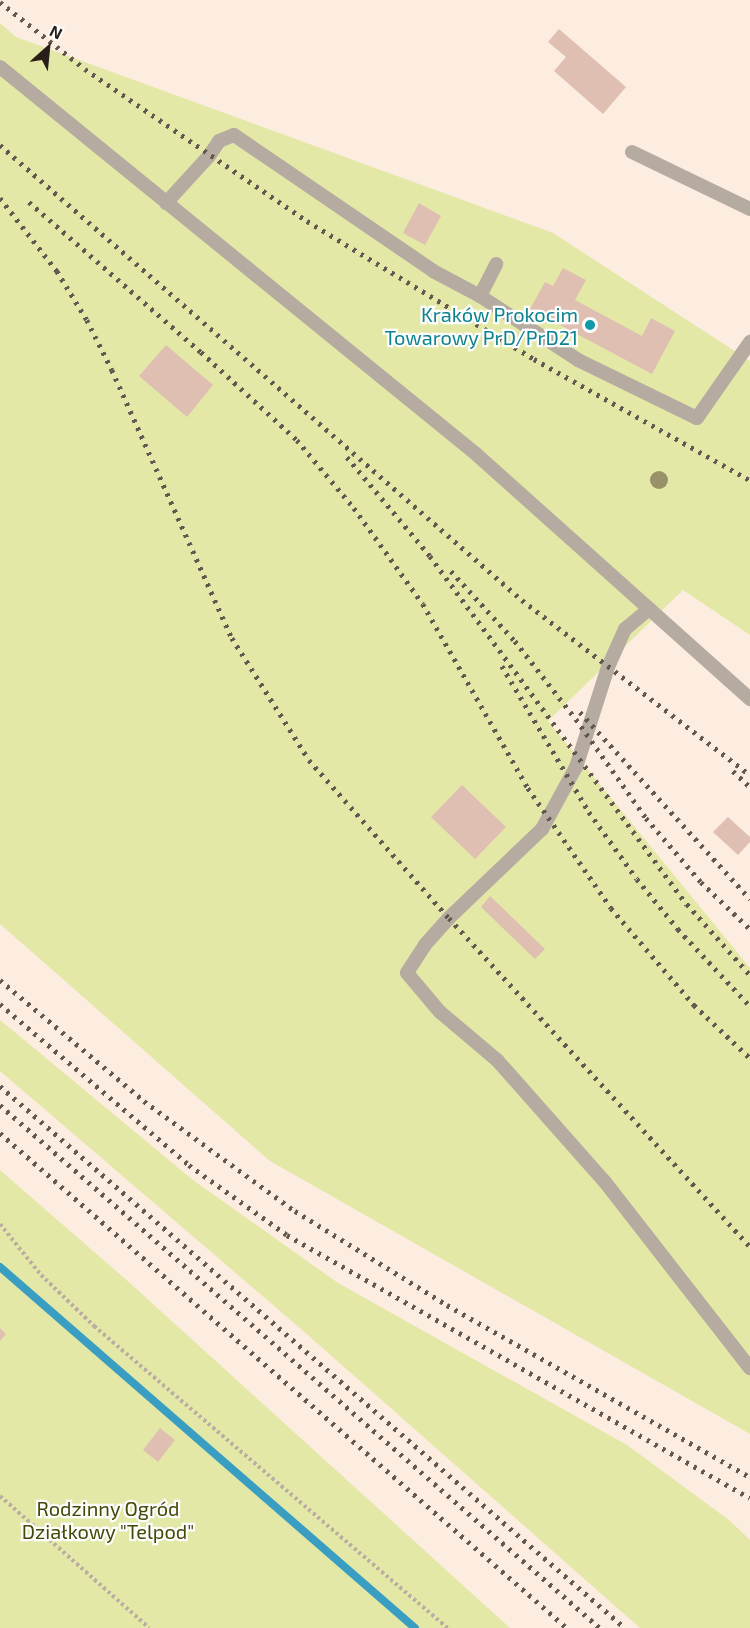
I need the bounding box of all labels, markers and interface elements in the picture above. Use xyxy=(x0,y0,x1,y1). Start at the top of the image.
north arrow xyxy=(18,18,78,78)
text: N xyxy=(47,20,66,43)
place label: Kraków Prokocim Towarowy PrD/PrD21 xyxy=(384,302,578,349)
marker: Kraków Prokocim Towarowy PrD/PrD21 xyxy=(583,318,597,332)
park label: Rodzinny Ogród Działkowy "Telpod" xyxy=(21,1497,195,1544)

